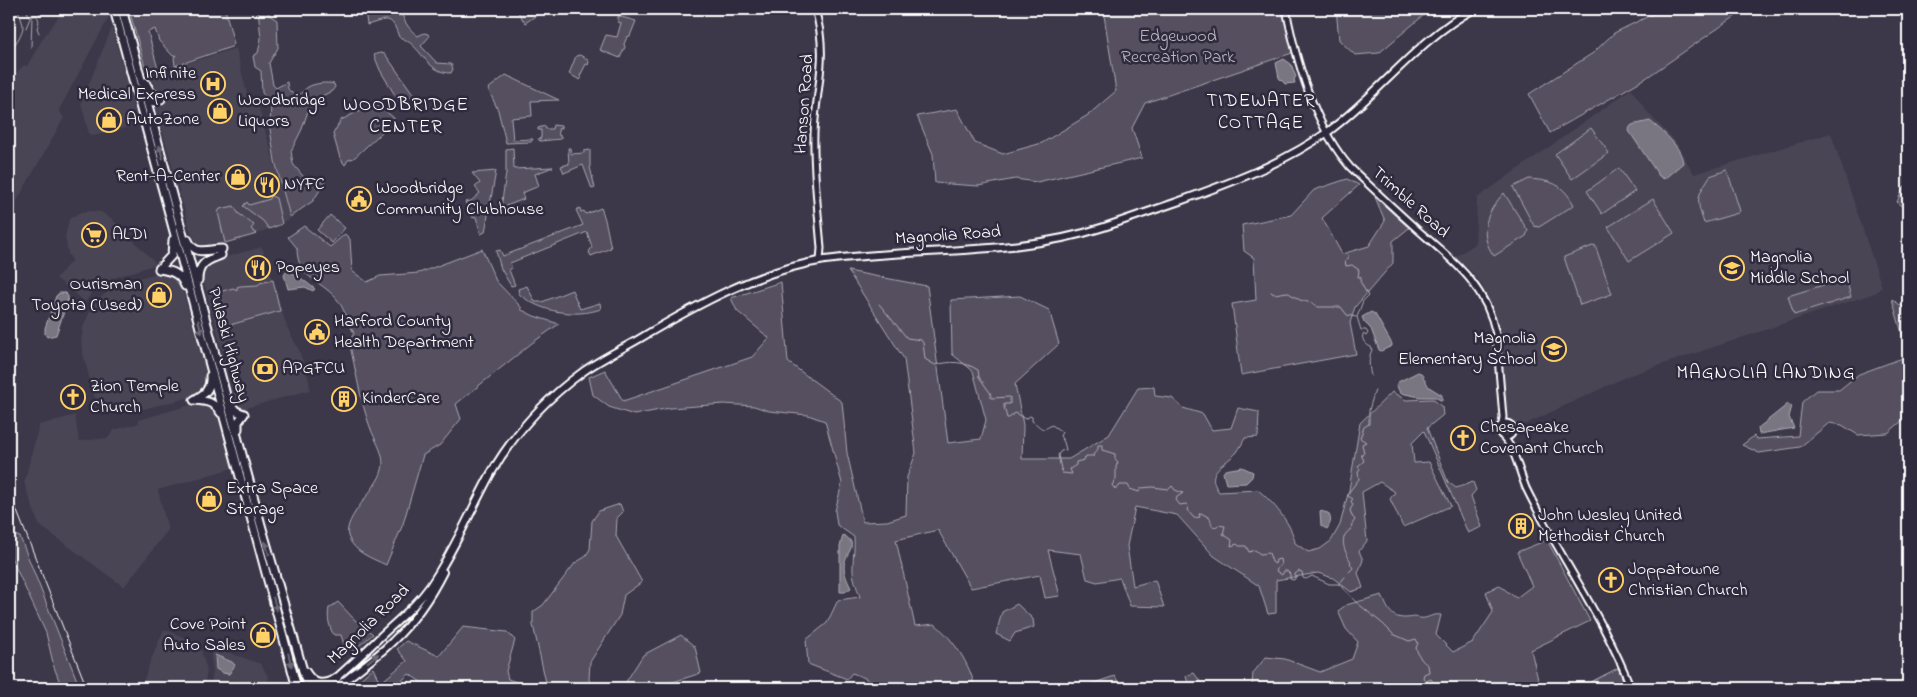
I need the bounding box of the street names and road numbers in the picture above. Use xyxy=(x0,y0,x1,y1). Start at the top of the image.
street label: Hanson Road xyxy=(789,53,821,155)
street label: Trimble Road xyxy=(1365,161,1455,245)
street label: Magnolia Road xyxy=(894,219,1002,254)
street label: Pulaski Highway xyxy=(199,285,256,406)
street label: Magnolia Road xyxy=(322,579,417,672)

